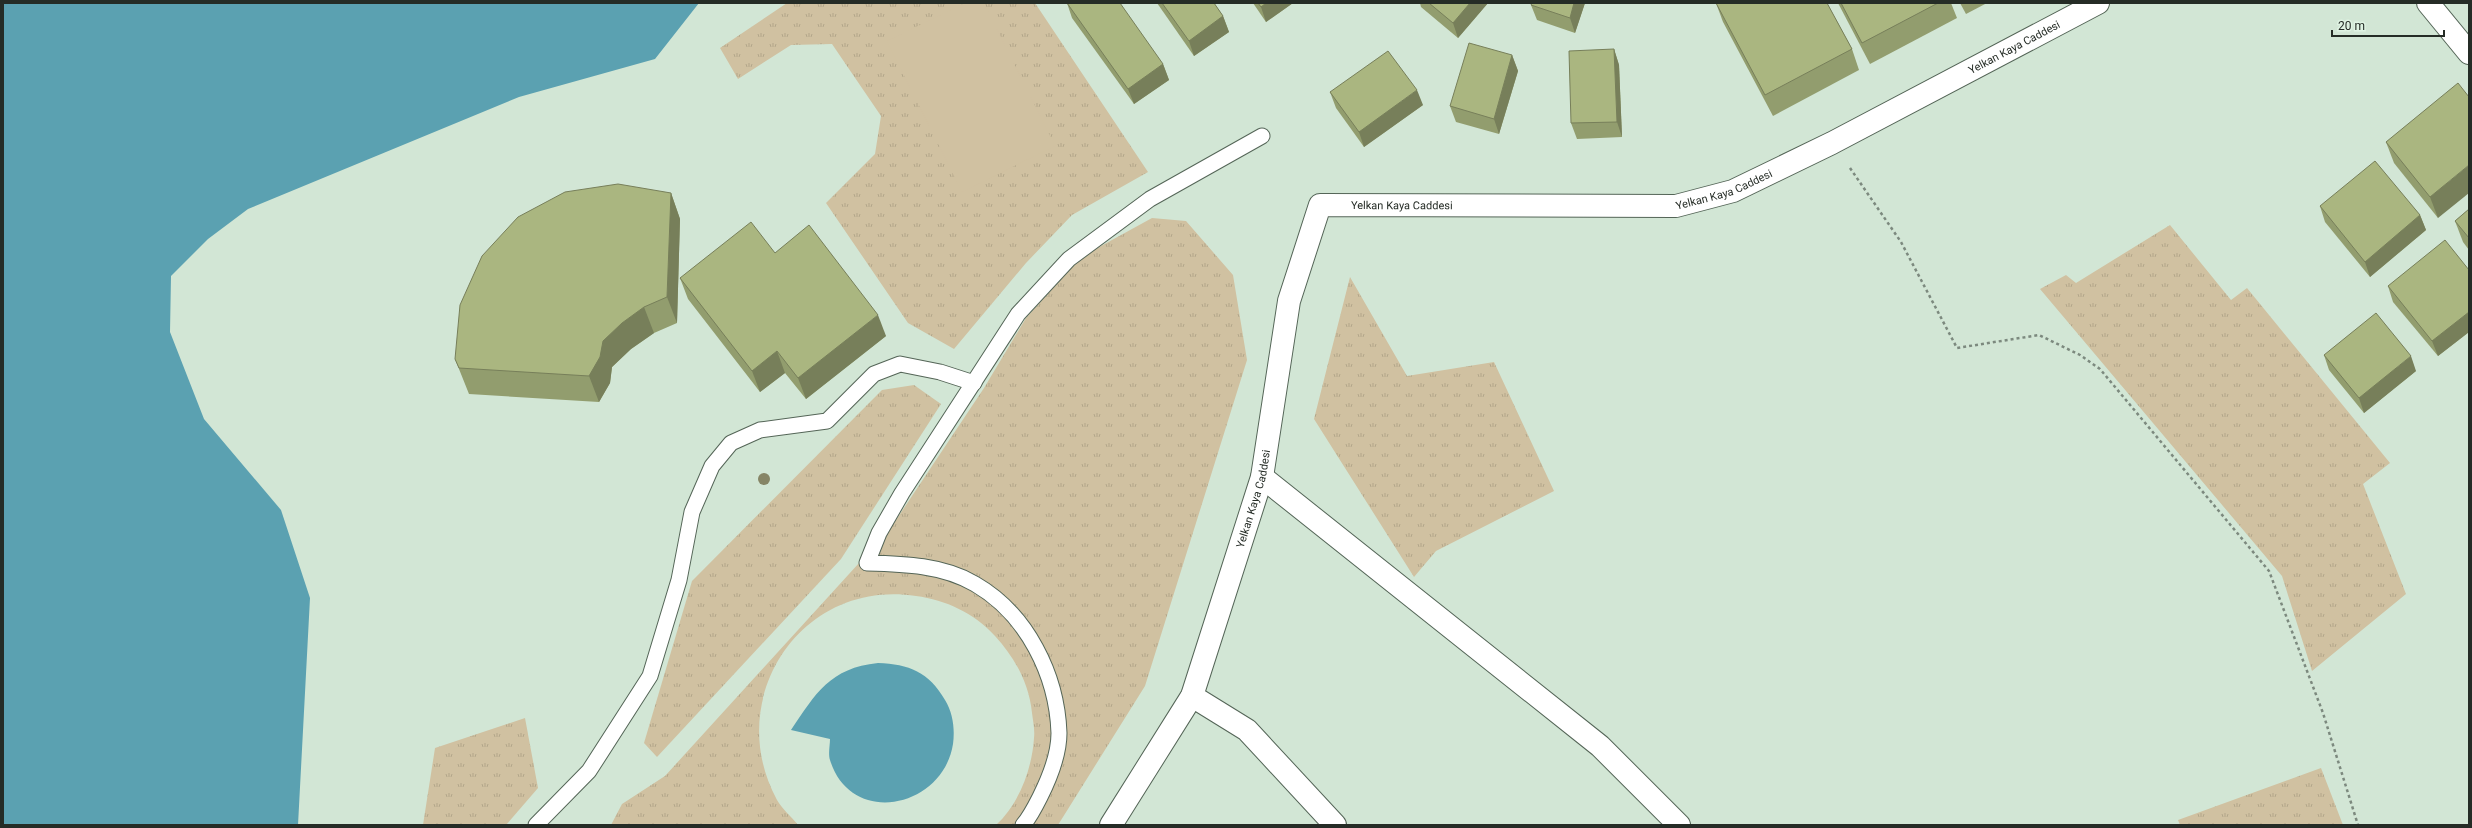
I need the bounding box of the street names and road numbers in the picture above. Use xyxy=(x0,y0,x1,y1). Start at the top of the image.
street label: Yelkan Kaya Caddesi xyxy=(1966,18,2062,77)
street label: Yelkan Kaya Caddesi xyxy=(1674,167,1774,213)
street label: Yelkan Kaya Caddesi xyxy=(1351,199,1453,212)
street label: Yelkan Kaya Caddesi xyxy=(1234,449,1273,550)

